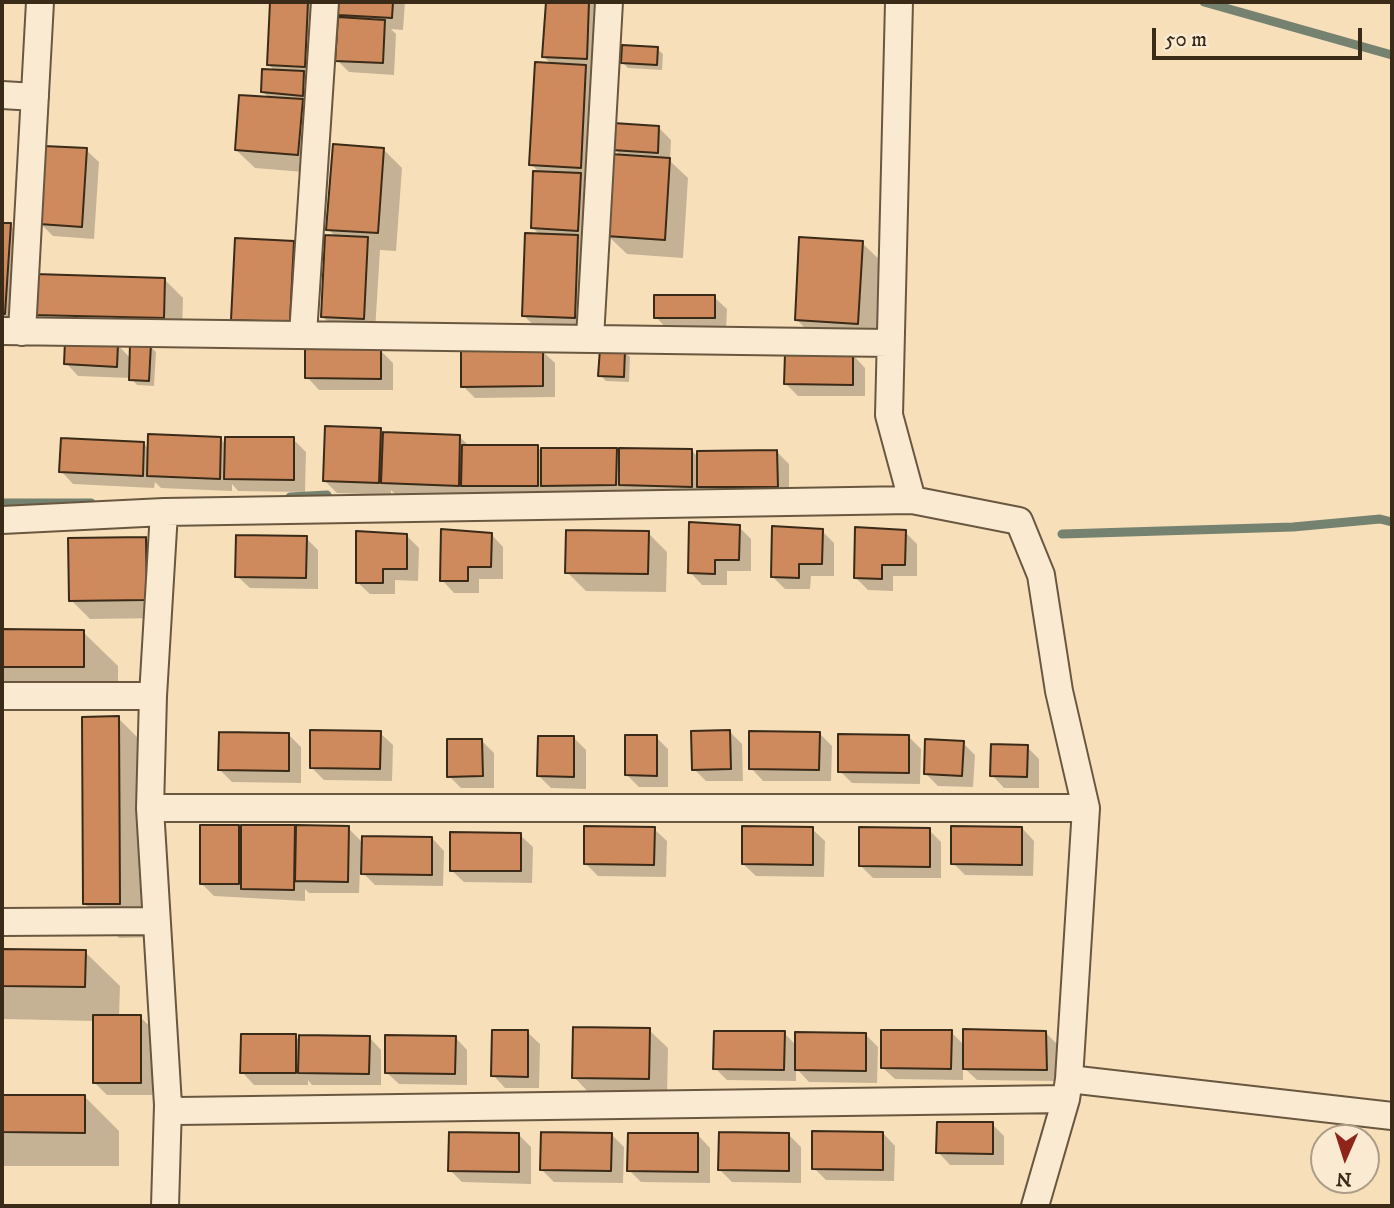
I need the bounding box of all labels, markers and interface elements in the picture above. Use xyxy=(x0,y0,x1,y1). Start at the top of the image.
scale bar xyxy=(1156,14,1366,58)
text: 50 m xyxy=(1165,27,1207,53)
north arrow xyxy=(1310,1124,1380,1194)
text: N xyxy=(1336,1167,1352,1190)

